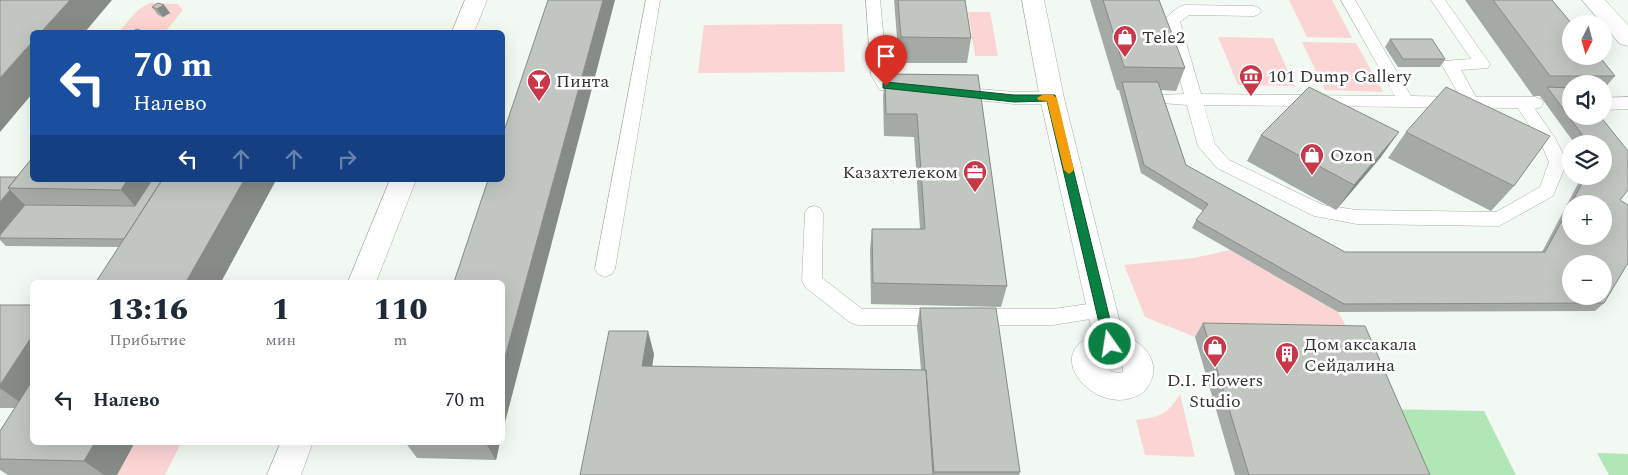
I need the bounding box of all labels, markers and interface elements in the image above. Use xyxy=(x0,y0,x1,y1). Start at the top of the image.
north arrow xyxy=(1562,15,1612,65)
map controls xyxy=(1562,15,1612,305)
shop icon: Tele2 xyxy=(1112,24,1138,58)
place label: Tele2 xyxy=(1142,24,1185,51)
pin xyxy=(865,35,907,86)
text: 70 m xyxy=(133,39,213,92)
icon: arrive xyxy=(872,42,900,70)
icon: left xyxy=(50,50,115,115)
museum icon: 101 Dump Gallery xyxy=(1238,63,1264,97)
place label: 101 Dump Gallery xyxy=(1268,63,1413,90)
bar icon: Пинта xyxy=(526,68,552,102)
place label: Пинта xyxy=(556,68,609,95)
button: sound xyxy=(1562,75,1612,125)
text: Налево xyxy=(133,87,207,120)
button: layers xyxy=(1562,135,1612,185)
shop icon: Ozon xyxy=(1299,142,1325,176)
place label: Ozon xyxy=(1330,142,1373,169)
icon: left xyxy=(174,145,202,173)
icon: ahead xyxy=(227,145,255,173)
icon: ahead xyxy=(280,145,308,173)
icon: right xyxy=(333,145,361,173)
place label: Казахтелеком xyxy=(842,159,958,186)
office icon: Казахтелеком xyxy=(962,159,988,193)
button: + xyxy=(1562,195,1612,245)
button: − xyxy=(1562,255,1612,305)
text: 13:16 xyxy=(108,287,188,333)
text: 1 xyxy=(272,287,290,333)
text: 110 xyxy=(373,287,427,333)
position arrow xyxy=(1083,317,1135,369)
text: Прибытие xyxy=(109,328,186,352)
text: мин xyxy=(266,328,296,352)
text: m xyxy=(394,328,407,352)
place label: Дом аксакала Сейдалина xyxy=(1304,331,1417,379)
shop icon: D.I. Flowers Studio xyxy=(1202,334,1228,368)
building icon: Дом аксакала Сейдалина xyxy=(1274,341,1300,375)
place label: D.I. Flowers Studio xyxy=(1167,367,1263,415)
icon: left xyxy=(50,386,78,414)
text: Налево xyxy=(93,386,160,415)
text: 70 m xyxy=(445,386,485,415)

